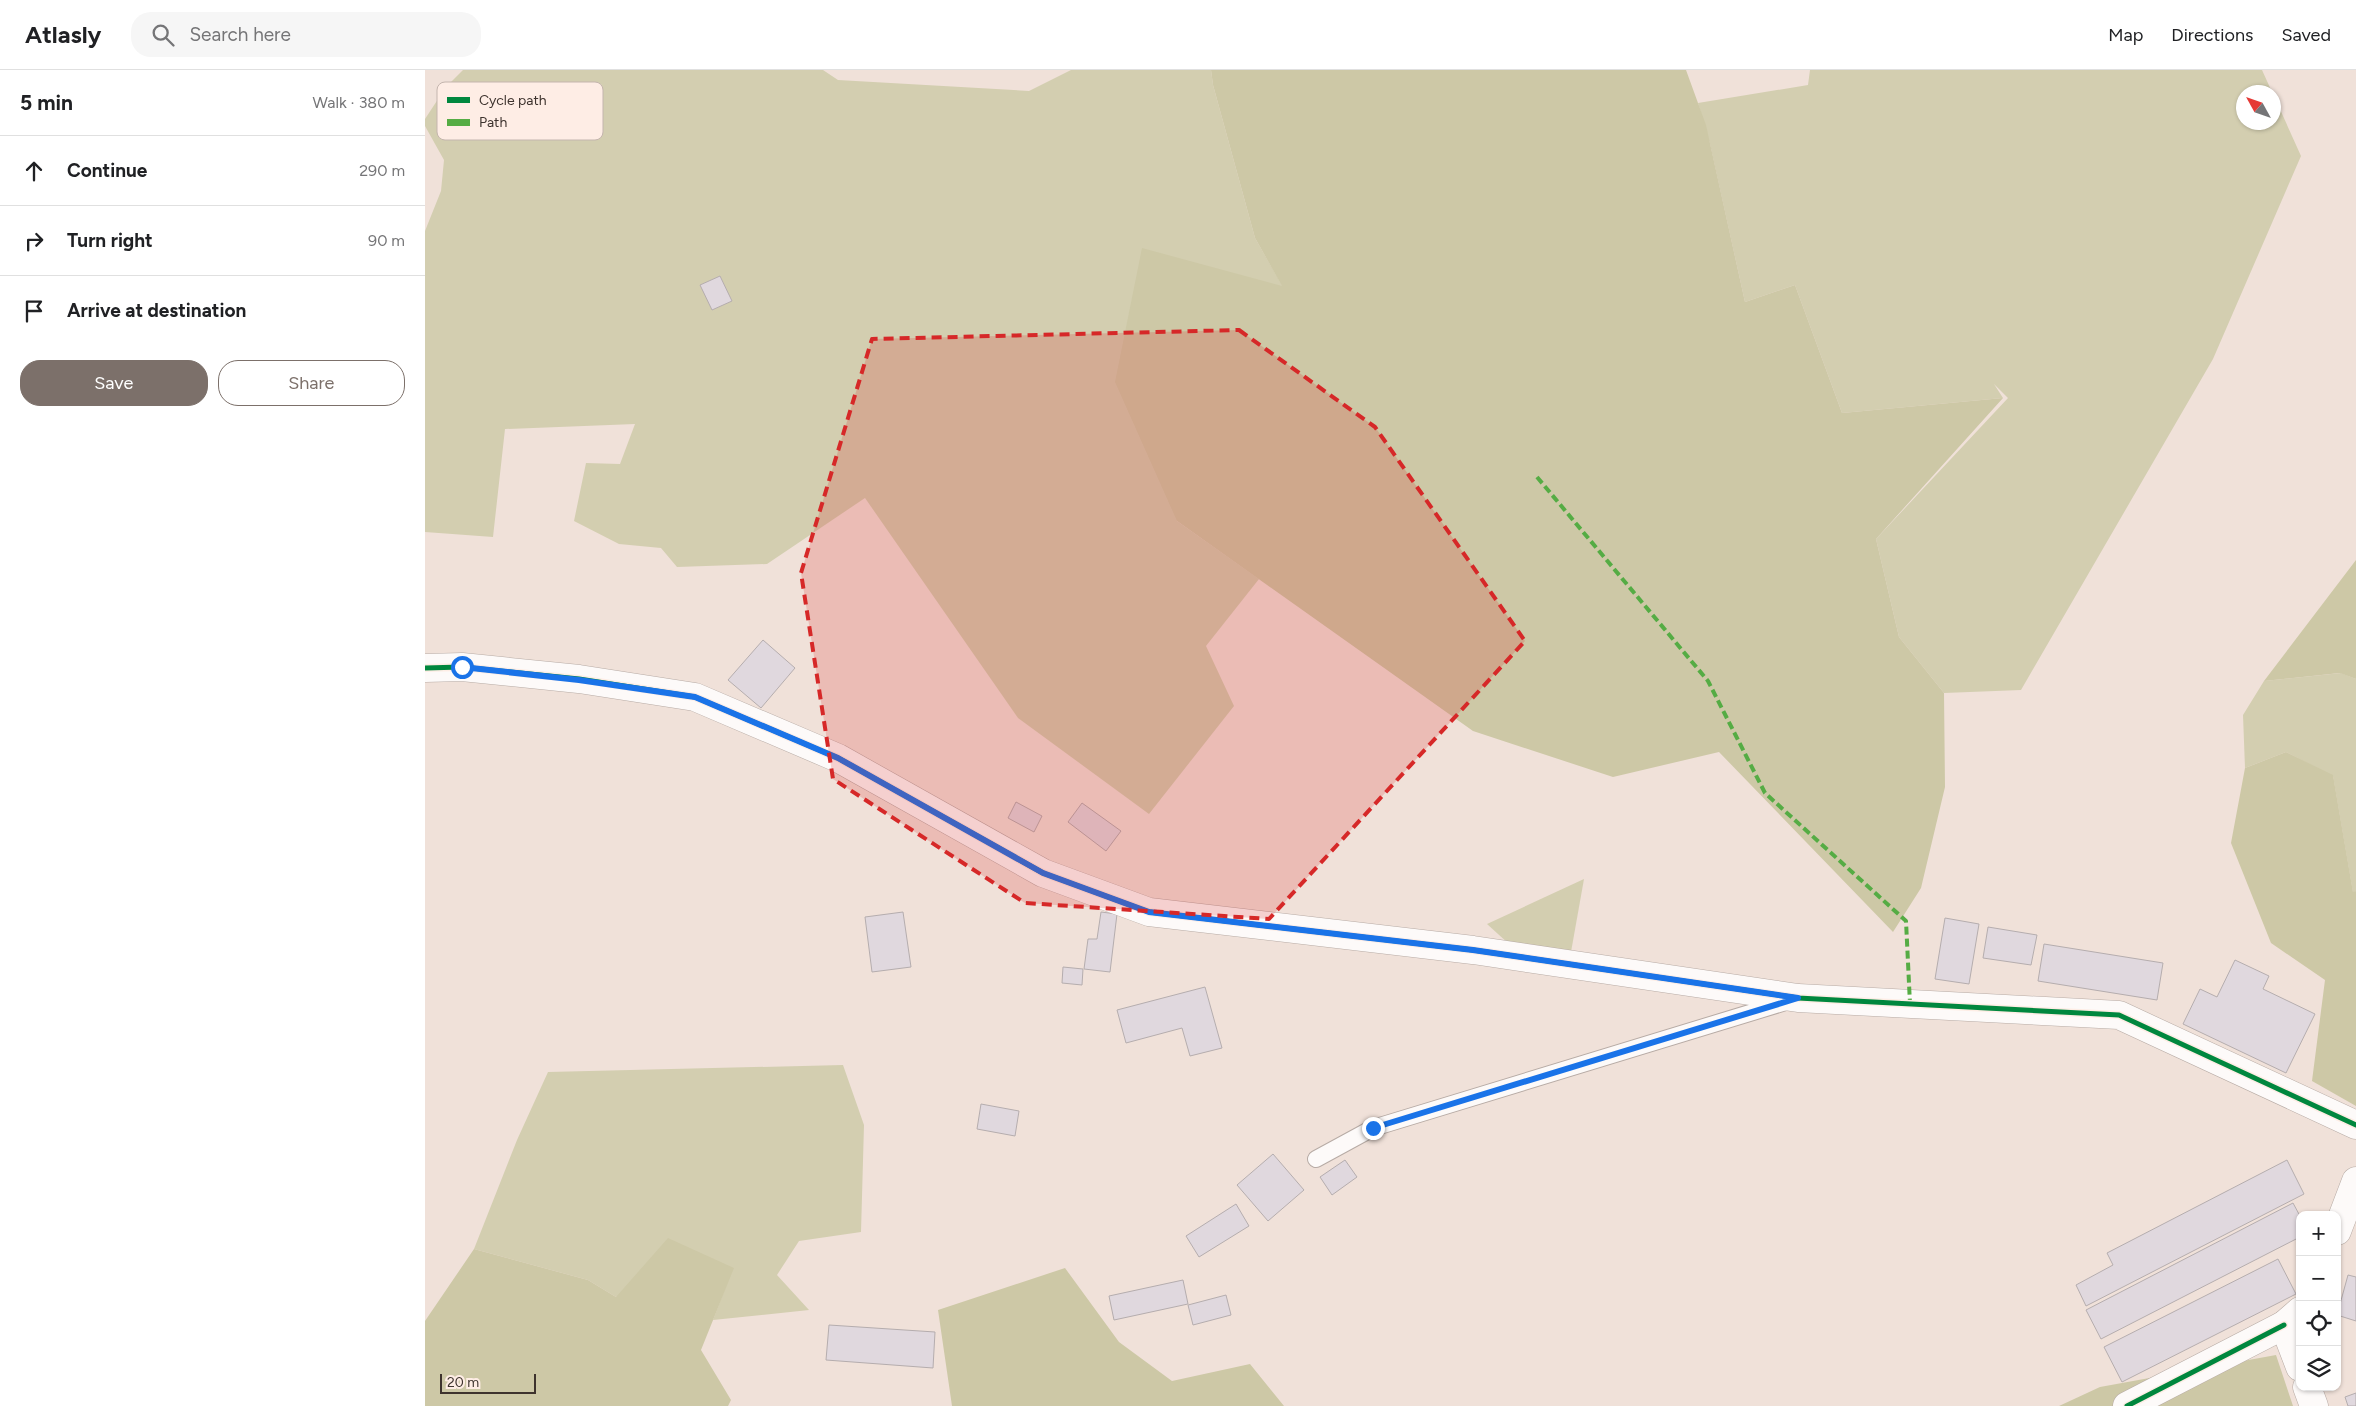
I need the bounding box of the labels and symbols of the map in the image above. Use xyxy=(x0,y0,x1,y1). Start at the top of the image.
legend xyxy=(437,82,603,140)
north arrow xyxy=(2236,85,2281,130)
text: Cycle path xyxy=(479,92,547,109)
text: Path xyxy=(479,114,507,131)
route start xyxy=(451,656,474,679)
route end xyxy=(1362,1117,1385,1140)
scale bar xyxy=(440,1371,536,1394)

